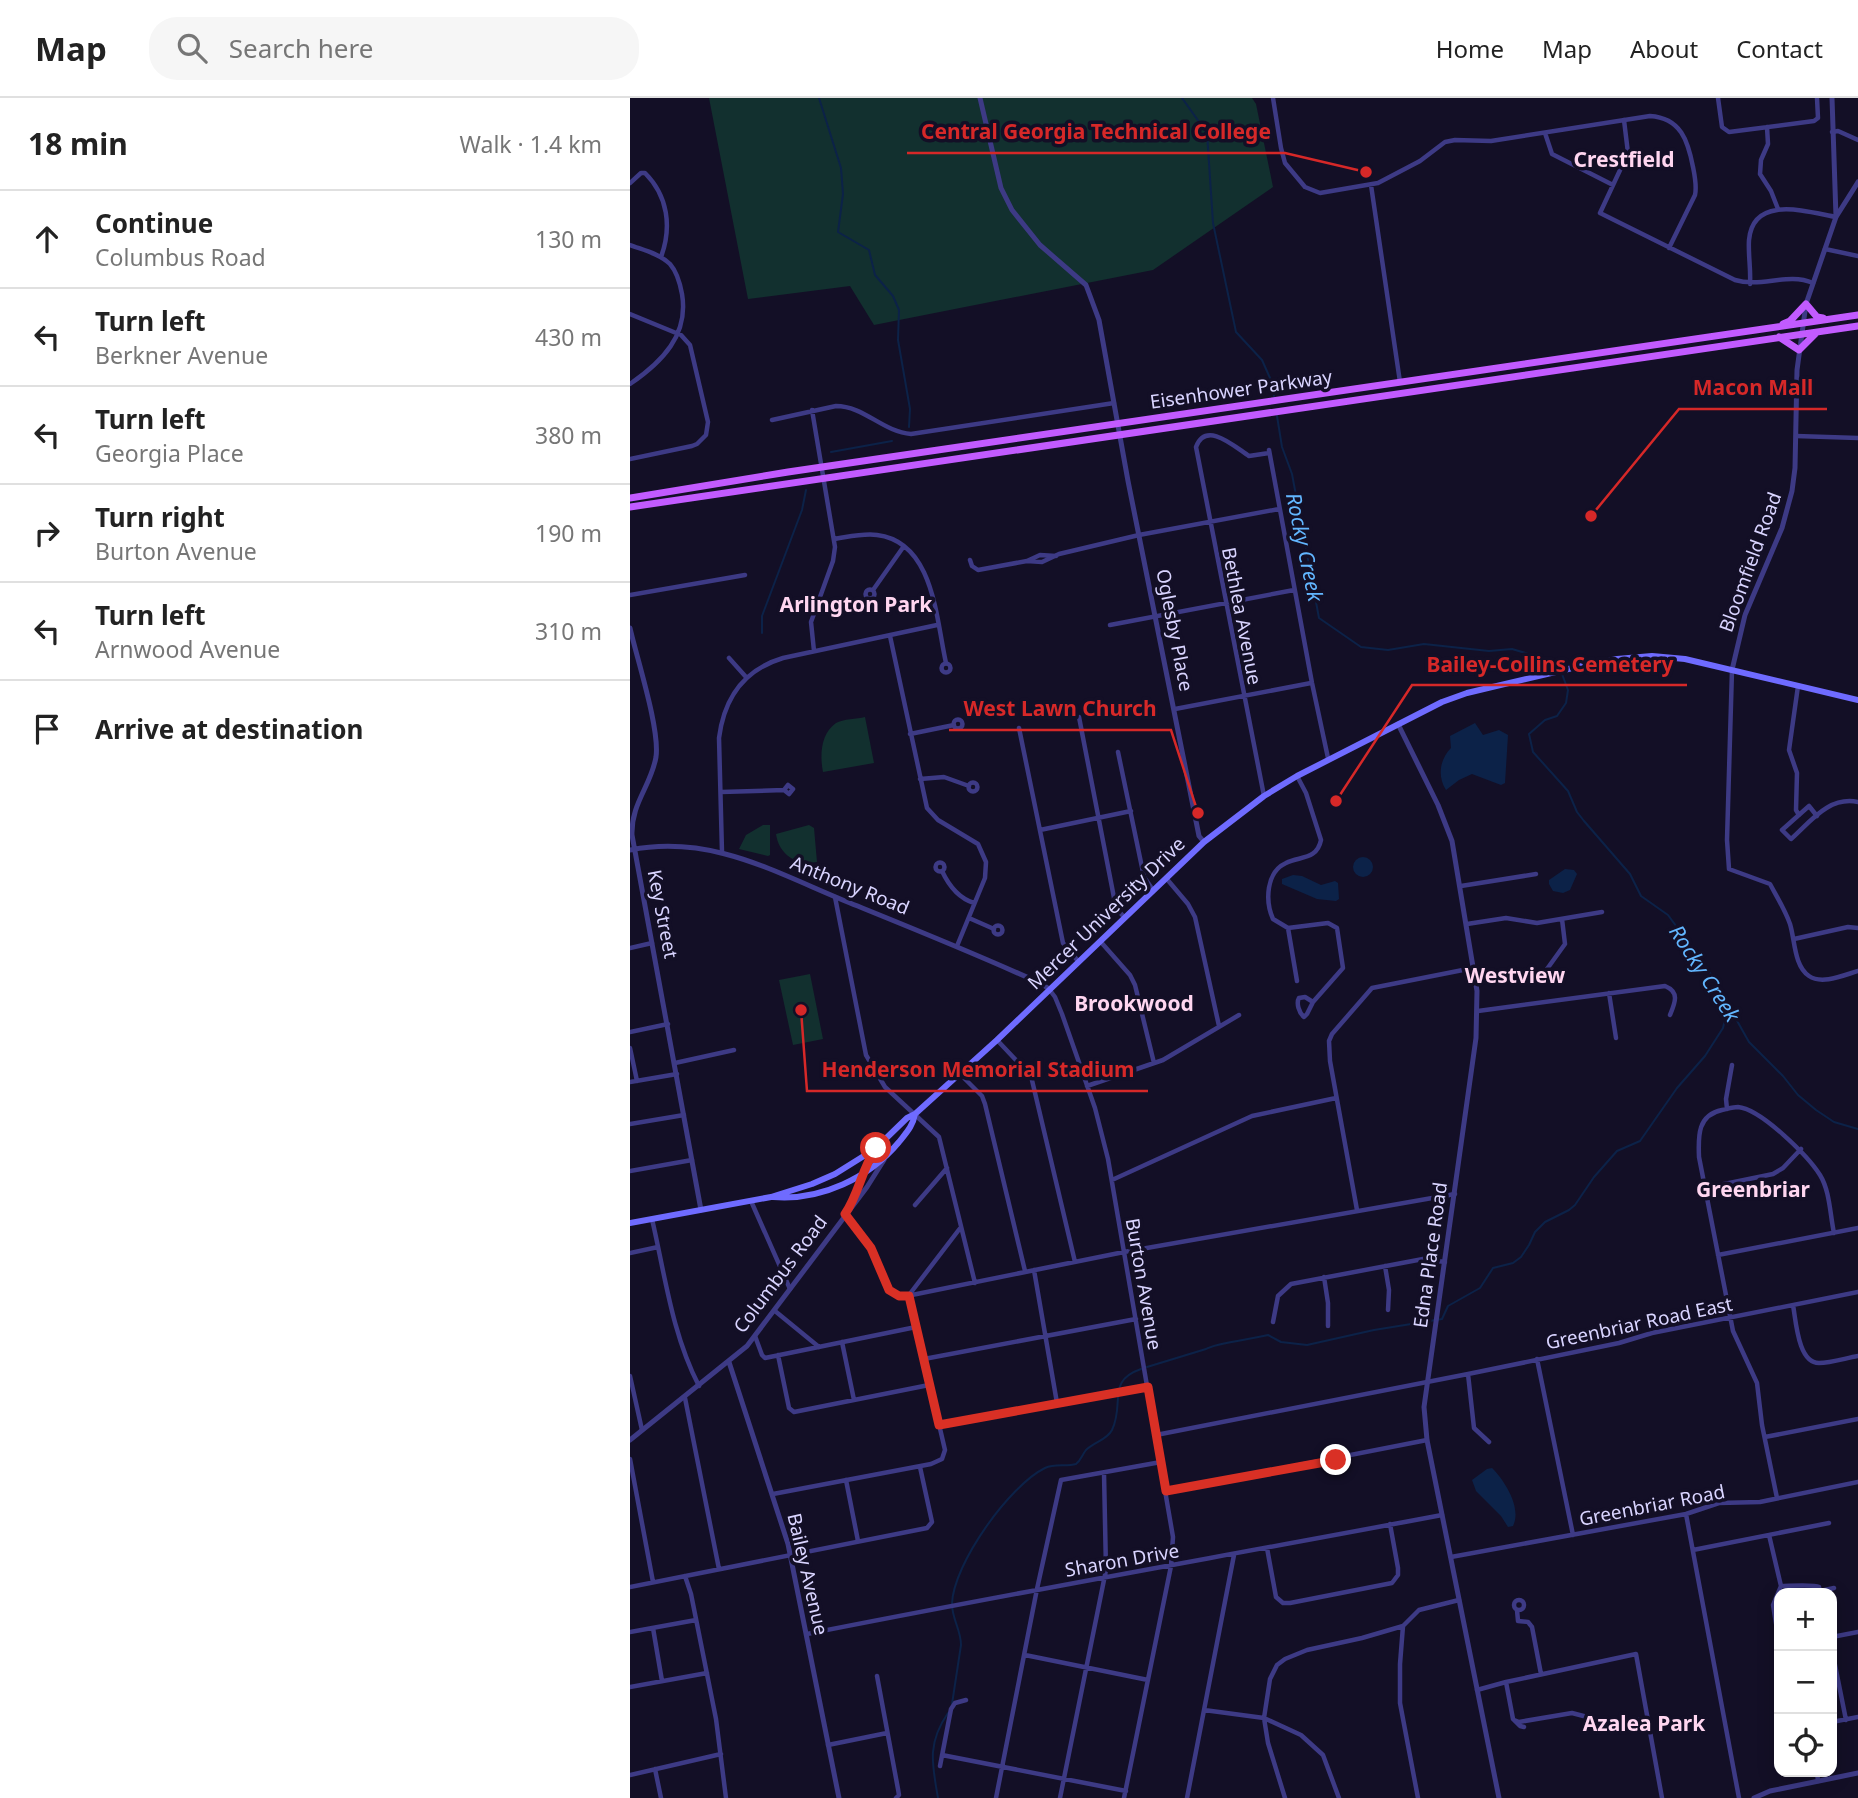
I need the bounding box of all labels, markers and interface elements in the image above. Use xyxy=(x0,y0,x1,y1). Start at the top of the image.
search box xyxy=(149,17,639,80)
text: Map xyxy=(35,26,107,71)
icon: search xyxy=(173,29,211,67)
text: Search here xyxy=(229,30,373,66)
text: Home xyxy=(1436,32,1504,65)
text: Map xyxy=(1542,32,1592,65)
text: About xyxy=(1630,32,1698,65)
text: Contact xyxy=(1736,32,1823,65)
callout: Central Georgia Technical College xyxy=(907,111,1285,153)
text: Central Georgia Technical College xyxy=(921,117,1271,145)
text: 18 min xyxy=(28,123,128,164)
text: Walk · 1.4 km xyxy=(460,128,602,160)
district label: Crestfield xyxy=(1573,145,1675,173)
text: Continue xyxy=(95,205,213,241)
icon: ahead xyxy=(28,220,66,258)
text: 130 m xyxy=(535,223,602,255)
text: Columbus Road xyxy=(95,241,266,273)
text: Turn left xyxy=(95,303,206,339)
icon: left xyxy=(28,318,66,356)
text: 430 m xyxy=(535,321,602,353)
text: Berkner Avenue xyxy=(95,339,268,371)
street label: Eisenhower Parkway xyxy=(1148,363,1334,415)
callout: Macon Mall xyxy=(1679,367,1827,409)
text: Macon Mall xyxy=(1693,373,1813,401)
text: Turn left xyxy=(95,401,206,437)
icon: left xyxy=(28,416,66,454)
text: 380 m xyxy=(535,419,602,451)
text: Georgia Place xyxy=(95,437,244,469)
street label: Bloomfield Road xyxy=(1713,488,1787,636)
water label: Rocky Creek xyxy=(1280,490,1331,606)
text: Turn right xyxy=(95,499,225,535)
icon: right xyxy=(28,514,66,552)
text: 190 m xyxy=(535,517,602,549)
text: Burton Avenue xyxy=(95,535,257,567)
street label: Bethlea Avenue xyxy=(1216,545,1268,687)
street label: Oglesby Place xyxy=(1150,567,1200,693)
district label: Arlington Park xyxy=(780,590,933,618)
text: Turn left xyxy=(95,597,206,633)
icon: left xyxy=(28,612,66,650)
text: 310 m xyxy=(535,615,602,647)
text: Arnwood Avenue xyxy=(95,633,280,665)
callout: Bailey-Collins Cemetery xyxy=(1412,643,1687,685)
text: Bailey-Collins Cemetery xyxy=(1426,650,1674,678)
callout: West Lawn Church xyxy=(949,688,1171,730)
text: West Lawn Church xyxy=(963,694,1157,722)
icon: arrive xyxy=(28,710,66,748)
text: Arrive at destination xyxy=(95,711,364,747)
street label: Mercer University Drive xyxy=(1022,831,1190,995)
street label: Anthony Road xyxy=(787,849,913,921)
street label: Key Street xyxy=(642,867,684,961)
water label: Rocky Creek xyxy=(1663,919,1748,1028)
district label: Westview xyxy=(1465,961,1565,989)
district label: Brookwood xyxy=(1074,989,1194,1017)
callout: Henderson Memorial Stadium xyxy=(807,1049,1148,1091)
text: Henderson Memorial Stadium xyxy=(821,1055,1135,1083)
route start xyxy=(860,1132,891,1163)
district label: Greenbriar xyxy=(1696,1175,1811,1203)
street label: Edna Place Road xyxy=(1407,1180,1453,1330)
street label: Columbus Road xyxy=(727,1210,833,1338)
street label: Burton Avenue xyxy=(1120,1216,1168,1352)
street label: Greenbriar Road East xyxy=(1543,1290,1735,1355)
route end xyxy=(1320,1444,1351,1475)
street label: Greenbriar Road xyxy=(1577,1478,1727,1532)
street label: Bailey Avenue xyxy=(781,1510,835,1638)
street label: Sharon Drive xyxy=(1063,1537,1181,1583)
map controls xyxy=(1774,1588,1837,1777)
button: + xyxy=(1774,1588,1837,1651)
button: − xyxy=(1774,1651,1837,1714)
district label: Azalea Park xyxy=(1583,1709,1706,1737)
button: locate xyxy=(1774,1714,1837,1777)

